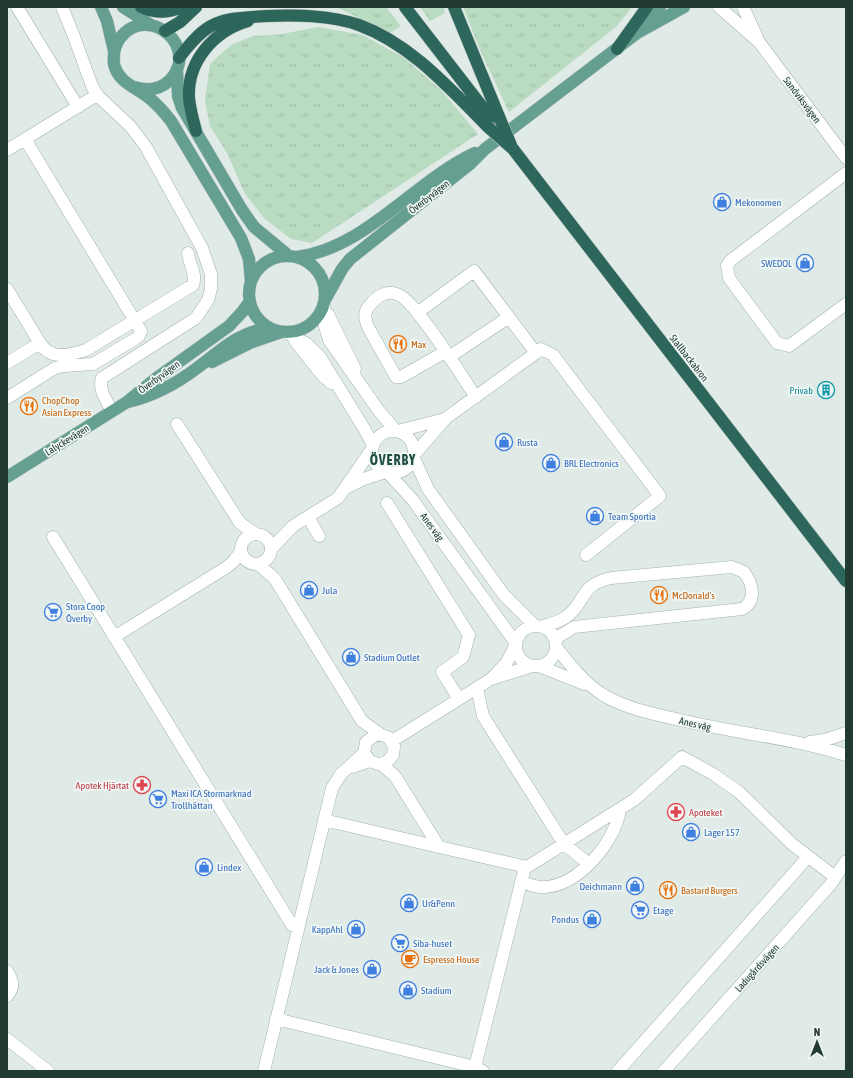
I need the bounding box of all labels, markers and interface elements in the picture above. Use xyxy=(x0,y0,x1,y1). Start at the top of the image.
street label: Sandviksvägen xyxy=(781,75,823,125)
street label: Överbyvägen xyxy=(407,178,452,216)
shop icon: Mekonomen xyxy=(712,192,732,212)
place label: Mekonomen xyxy=(735,197,781,208)
shop icon: SWEDOL xyxy=(795,253,815,273)
place label: SWEDOL xyxy=(761,258,792,269)
street label: Stallbackabron xyxy=(667,332,711,384)
restaurant icon: Max xyxy=(388,334,408,354)
place label: Max xyxy=(411,339,426,350)
street label: Överbyvägen xyxy=(136,358,182,396)
building icon: Privab xyxy=(816,380,836,400)
place label: Privab xyxy=(789,385,813,396)
place label: ChopChop Asian Express xyxy=(42,395,92,418)
restaurant icon: ChopChop Asian Express xyxy=(19,396,39,416)
street label: Lalyckevägen xyxy=(43,422,91,458)
shop icon: Rusta xyxy=(494,432,514,452)
place label: Rusta xyxy=(517,437,538,448)
district label: ÖVERBY xyxy=(370,452,416,468)
shop icon: BRL Electronics xyxy=(541,453,561,473)
place label: BRL Electronics xyxy=(564,458,619,469)
shop icon: Team Sportia xyxy=(585,506,605,526)
street label: Anes väg xyxy=(418,511,446,544)
place label: Team Sportia xyxy=(608,511,656,522)
shop icon: Jula xyxy=(299,580,319,600)
place label: Jula xyxy=(322,585,338,596)
restaurant icon: McDonald's xyxy=(649,585,669,605)
place label: McDonald's xyxy=(672,590,715,601)
place label: Stora Coop Överby xyxy=(66,601,105,624)
supermarket icon: Stora Coop Överby xyxy=(43,602,63,622)
shop icon: Stadium Outlet xyxy=(341,647,361,667)
place label: Stadium Outlet xyxy=(364,652,420,663)
street label: Anes väg xyxy=(678,715,713,733)
pharmacy icon: Apotek Hjärtat xyxy=(132,775,152,795)
place label: Apotek Hjärtat xyxy=(76,780,129,791)
place label: Maxi ICA Stormarknad Trollhättan xyxy=(171,788,252,811)
supermarket icon: Maxi ICA Stormarknad Trollhättan xyxy=(148,789,168,809)
pharmacy icon: Apoteket xyxy=(666,802,686,822)
place label: Apoteket xyxy=(689,807,722,818)
shop icon: Lager 157 xyxy=(681,822,701,842)
place label: Lager 157 xyxy=(704,827,740,838)
shop icon: Lindex xyxy=(194,857,214,877)
place label: Lindex xyxy=(217,862,241,873)
shop icon: Deichmann xyxy=(625,876,645,896)
restaurant icon: Bastard Burgers xyxy=(658,880,678,900)
place label: Deichmann xyxy=(579,881,622,892)
place label: Bastard Burgers xyxy=(681,885,738,896)
shop icon: Ur&Penn xyxy=(399,893,419,913)
place label: Ur&Penn xyxy=(422,898,455,909)
supermarket icon: Etage xyxy=(630,900,650,920)
place label: Etage xyxy=(653,905,674,916)
shop icon: Pondus xyxy=(582,909,602,929)
place label: Pondus xyxy=(552,914,579,925)
shop icon: KappAhl xyxy=(346,919,366,939)
place label: KappAhl xyxy=(312,924,343,935)
supermarket icon: Siba-huset xyxy=(390,933,410,953)
place label: Siba-huset xyxy=(413,938,452,949)
street label: Ladugårdsvägen xyxy=(733,942,781,994)
cafe icon: Espresso House xyxy=(400,949,420,969)
place label: Espresso House xyxy=(423,954,480,965)
shop icon: Jack & Jones xyxy=(362,959,382,979)
place label: Jack & Jones xyxy=(314,964,359,975)
shop icon: Stadium xyxy=(398,980,418,1000)
place label: Stadium xyxy=(421,985,452,996)
north arrow xyxy=(797,1022,837,1062)
text: N xyxy=(814,1026,820,1038)

